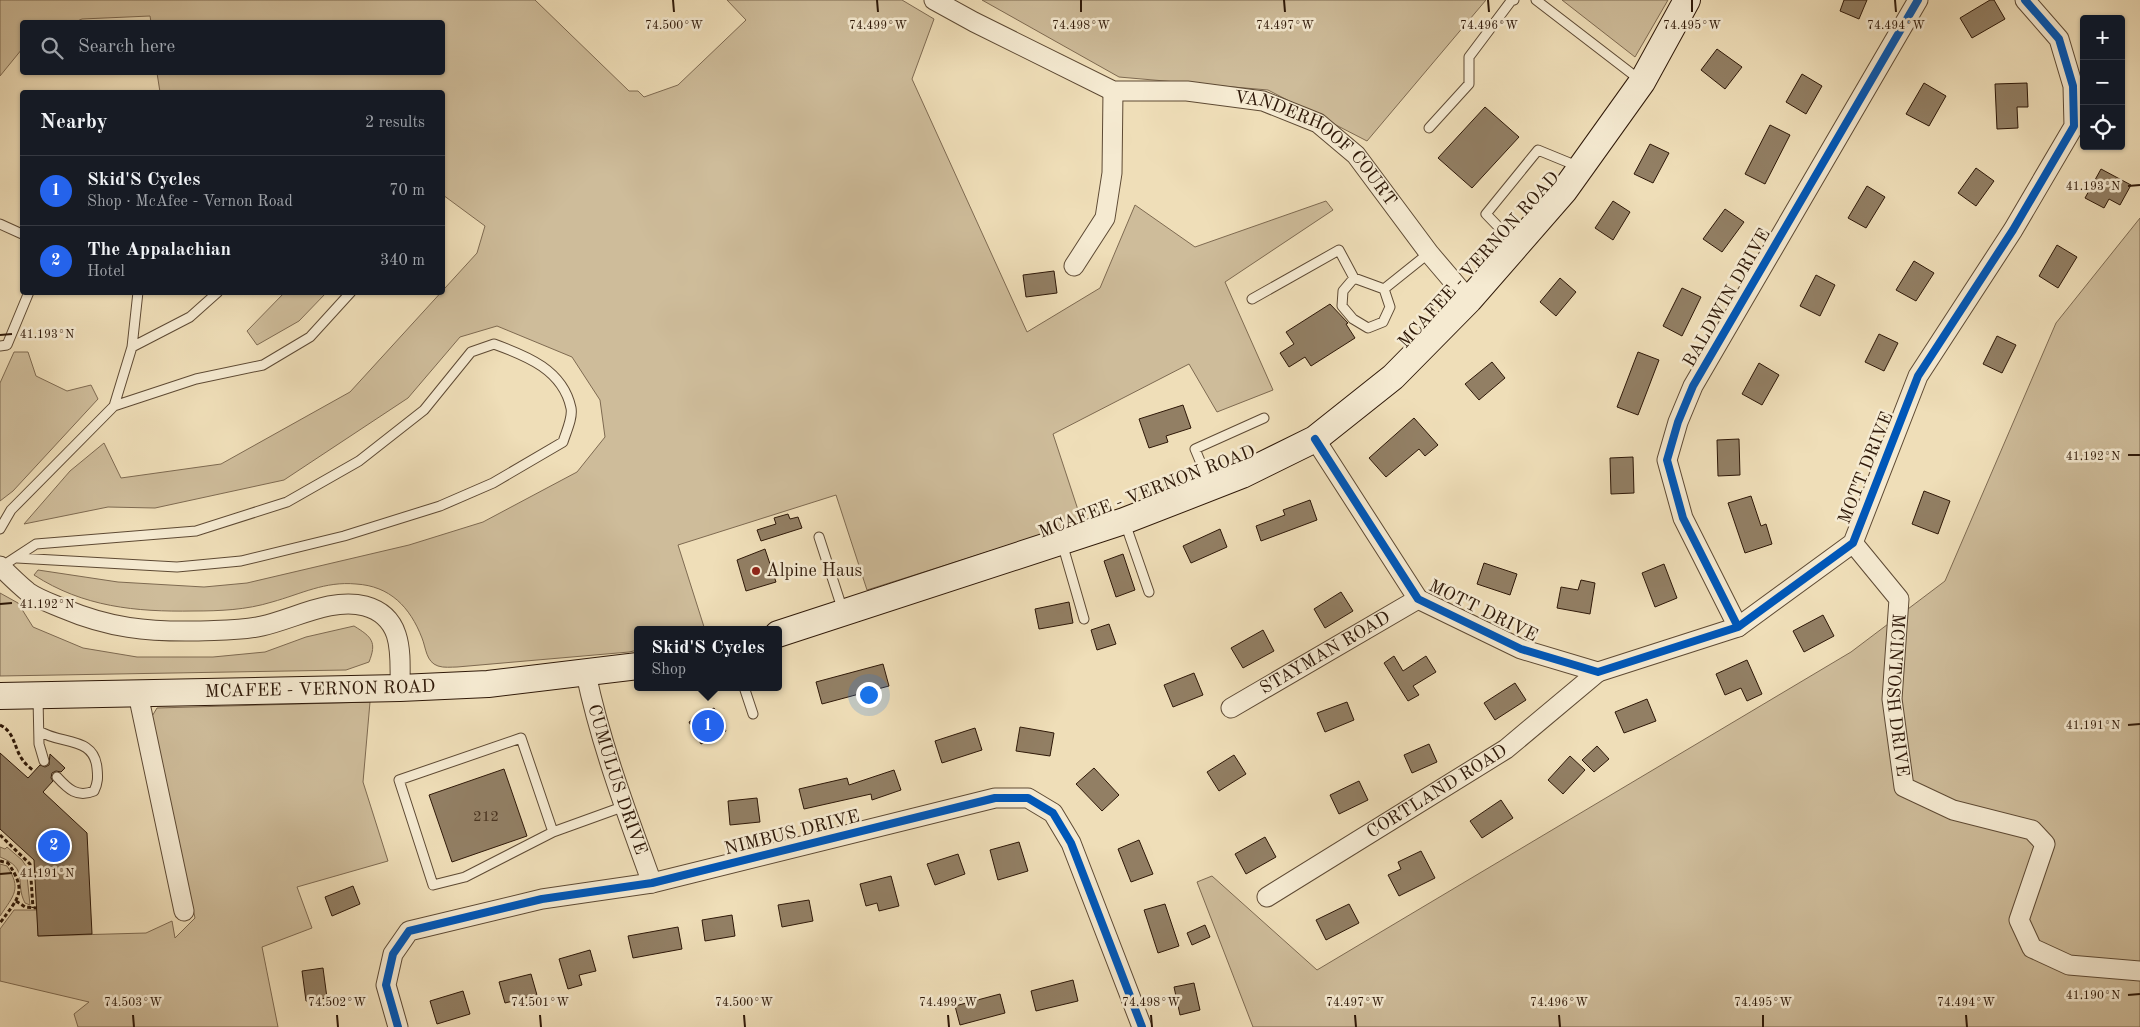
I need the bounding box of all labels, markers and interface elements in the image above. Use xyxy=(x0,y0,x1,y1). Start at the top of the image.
map controls xyxy=(2080,15,2125,150)
button: + xyxy=(2080,15,2125,60)
text: 74.500°W xyxy=(645,19,703,32)
text: 74.495°W xyxy=(1663,19,1721,32)
search box xyxy=(20,20,445,75)
text: 74.499°W xyxy=(849,20,907,32)
text: 74.498°W xyxy=(1052,20,1110,32)
text: 74.497°W xyxy=(1256,20,1314,32)
text: 74.496°W xyxy=(1460,20,1518,32)
text: 74.494°W xyxy=(1867,20,1925,32)
icon: search xyxy=(38,34,66,62)
text: Search here xyxy=(78,38,175,57)
button: − xyxy=(2080,60,2125,105)
street label: VANDERHOOF COURT xyxy=(1233,88,1400,209)
button: locate xyxy=(2080,105,2125,150)
text: Nearby xyxy=(40,112,108,133)
text: 2 results xyxy=(365,115,425,131)
street label: MCAFEE - VERNON ROAD xyxy=(1395,168,1563,352)
text: Skid'S Cycles xyxy=(87,171,200,190)
text: 41.193°N xyxy=(2066,181,2120,193)
text: 1 xyxy=(51,183,61,199)
text: 70 m xyxy=(389,183,425,199)
text: Shop · McAfee - Vernon Road xyxy=(87,194,293,210)
street label: BALDWIN DRIVE xyxy=(1680,226,1774,370)
text: The Appalachian xyxy=(87,241,231,260)
text: 2 xyxy=(51,253,61,269)
text: 340 m xyxy=(380,253,425,269)
text: Hotel xyxy=(87,264,125,280)
text: 41.193°N xyxy=(20,329,74,341)
street label: MOTT DRIVE xyxy=(1835,410,1897,526)
street label: MCAFEE - VERNON ROAD xyxy=(1036,442,1258,542)
text: 41.192°N xyxy=(2066,451,2120,463)
place label: Alpine Haus xyxy=(766,562,863,580)
marker: Alpine Haus xyxy=(750,565,762,577)
street label: MOTT DRIVE xyxy=(1426,577,1540,645)
text: 41.192°N xyxy=(20,599,74,611)
street label: STAYMAN ROAD xyxy=(1257,608,1393,698)
street label: MCINTOSH DRIVE xyxy=(1883,613,1912,778)
popup xyxy=(634,626,782,691)
text: Skid'S Cycles xyxy=(651,639,765,658)
text: Shop xyxy=(651,662,686,678)
street label: MCAFEE - VERNON ROAD xyxy=(204,677,436,701)
your location xyxy=(856,682,882,708)
street label: CUMULUS DRIVE xyxy=(584,702,650,857)
pin: 1 xyxy=(692,707,724,745)
text: 41.191°N xyxy=(2066,720,2120,732)
street label: CORTLAND ROAD xyxy=(1364,742,1510,842)
street label: NIMBUS DRIVE xyxy=(723,807,861,859)
house number: 212 xyxy=(473,810,499,825)
pin: 2 xyxy=(38,827,70,865)
text: 41.191°N xyxy=(20,868,74,880)
text: 41.190°N xyxy=(2066,990,2120,1002)
text: 74.503°W xyxy=(104,996,162,1009)
text: 74.502°W xyxy=(308,996,366,1009)
text: 74.501°W xyxy=(511,996,569,1009)
text: 74.500°W xyxy=(715,996,773,1009)
text: 74.495°W xyxy=(1734,996,1792,1009)
text: 74.499°W xyxy=(919,997,977,1009)
text: 74.498°W xyxy=(1122,997,1180,1009)
text: 74.497°W xyxy=(1326,997,1384,1009)
text: 74.496°W xyxy=(1530,997,1588,1009)
text: 74.494°W xyxy=(1937,997,1995,1009)

